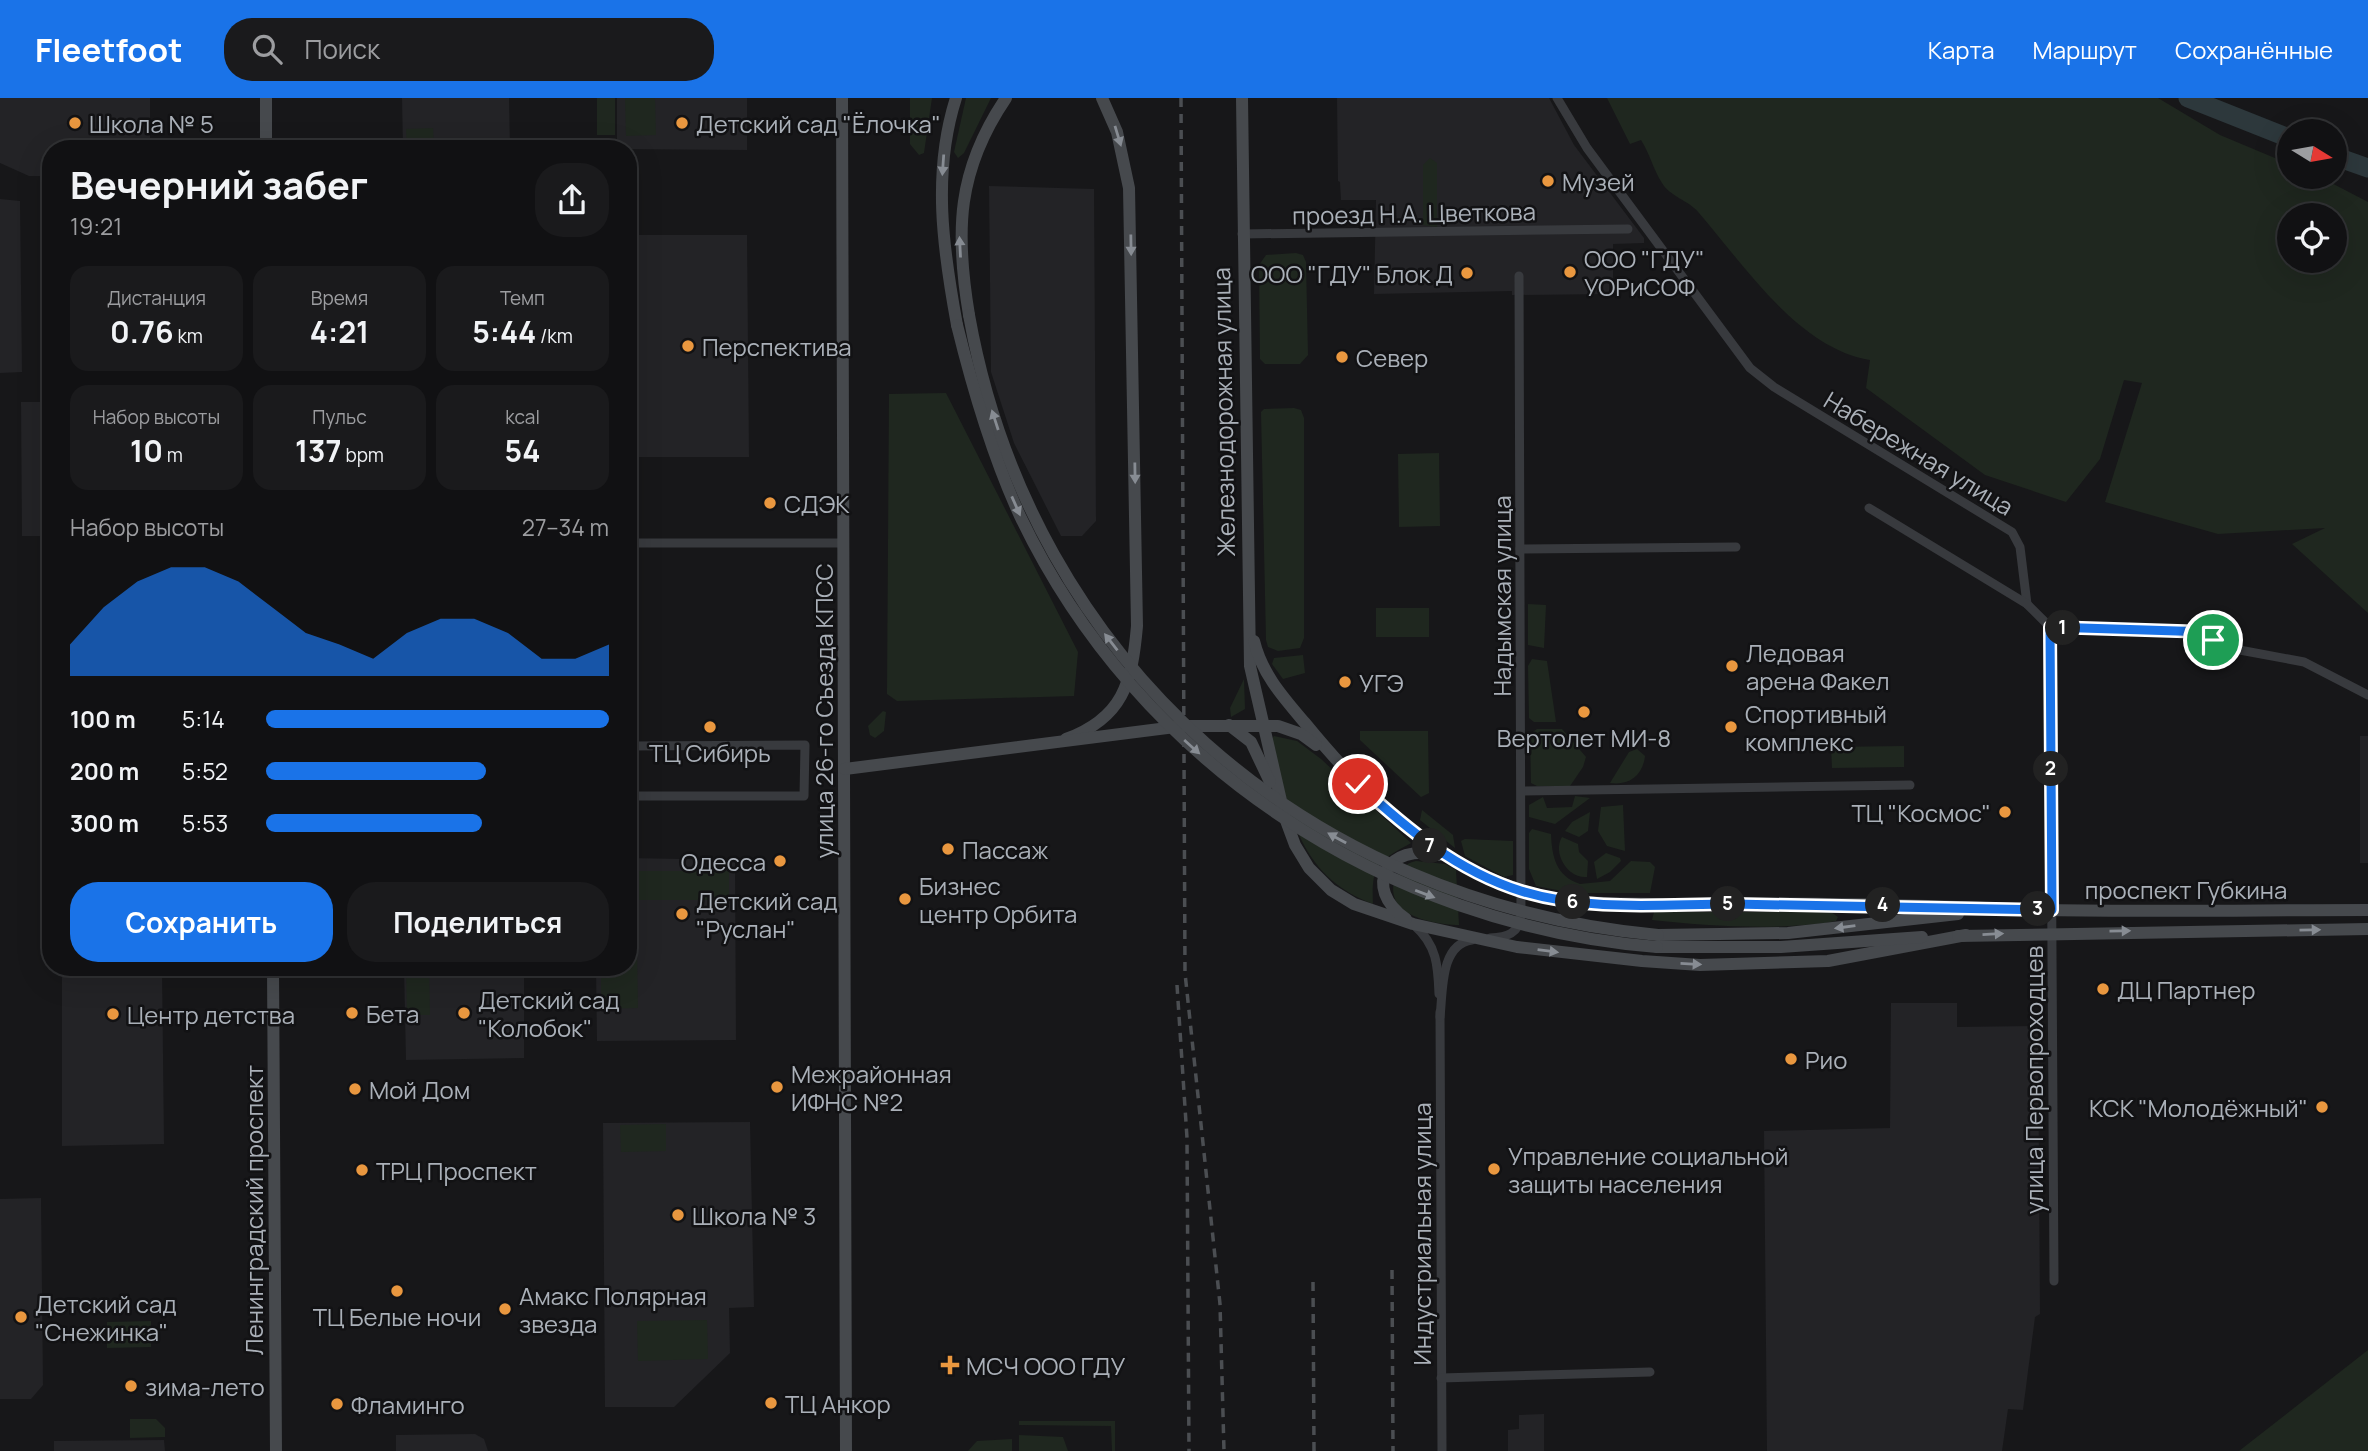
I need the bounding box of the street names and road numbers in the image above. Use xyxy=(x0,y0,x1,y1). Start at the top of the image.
street label: проезд Н.А. Цветкова xyxy=(1292,194,1536,232)
street label: Железнодорожная улица xyxy=(1204,267,1242,557)
street label: Набережная улица xyxy=(1818,383,2020,523)
street label: Надымская улица xyxy=(1485,495,1518,697)
street label: улица 26-го Съезда КПСС xyxy=(807,563,840,859)
street label: проспект Губкина xyxy=(2085,873,2287,906)
street label: улица Первопроходцев xyxy=(2017,945,2050,1214)
street label: Ленинградский проспект xyxy=(237,1065,270,1355)
street label: Индустриальная улица xyxy=(1405,1102,1438,1366)

